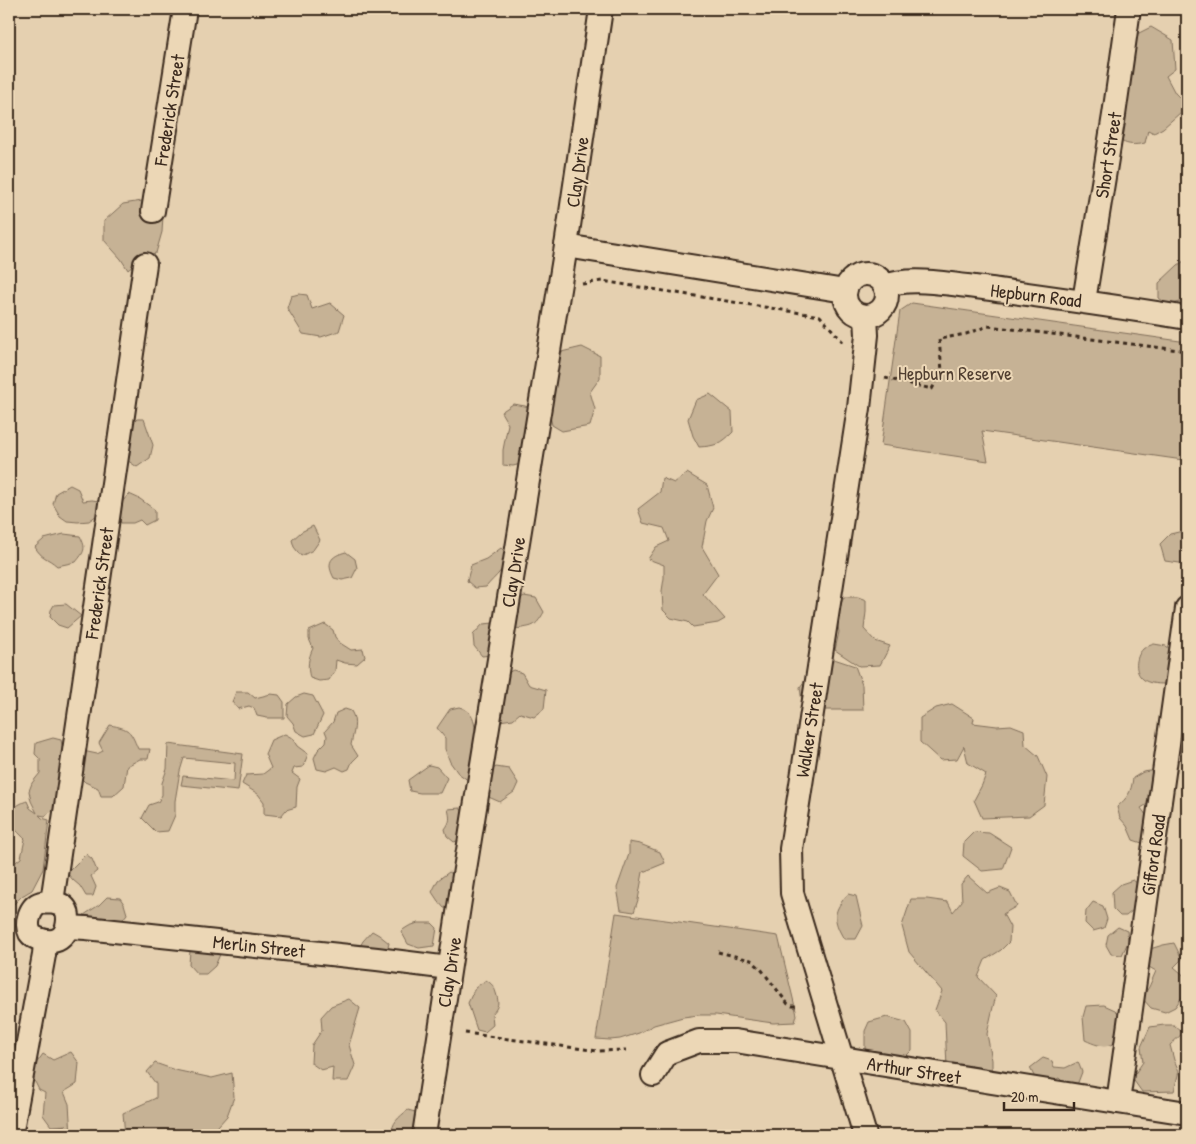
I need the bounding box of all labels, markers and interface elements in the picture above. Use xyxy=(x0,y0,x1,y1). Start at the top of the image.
street label: Frederick Street xyxy=(147,52,191,169)
street label: Short Street xyxy=(1088,110,1128,200)
street label: Clay Drive xyxy=(559,135,595,209)
street label: Hepburn Road xyxy=(989,277,1084,314)
park label: Hepburn Reserve xyxy=(898,360,1012,386)
street label: Frederick Street xyxy=(78,525,120,641)
street label: Clay Drive xyxy=(495,534,531,609)
street label: Walker Street xyxy=(789,680,829,779)
street label: Gifford Road xyxy=(1134,812,1172,897)
street label: Merlin Street xyxy=(212,928,307,964)
street label: Clay Drive xyxy=(431,934,467,1009)
street label: Arthur Street xyxy=(865,1050,963,1090)
scale bar xyxy=(1004,1079,1074,1111)
text: 20 m xyxy=(1011,1086,1038,1107)

